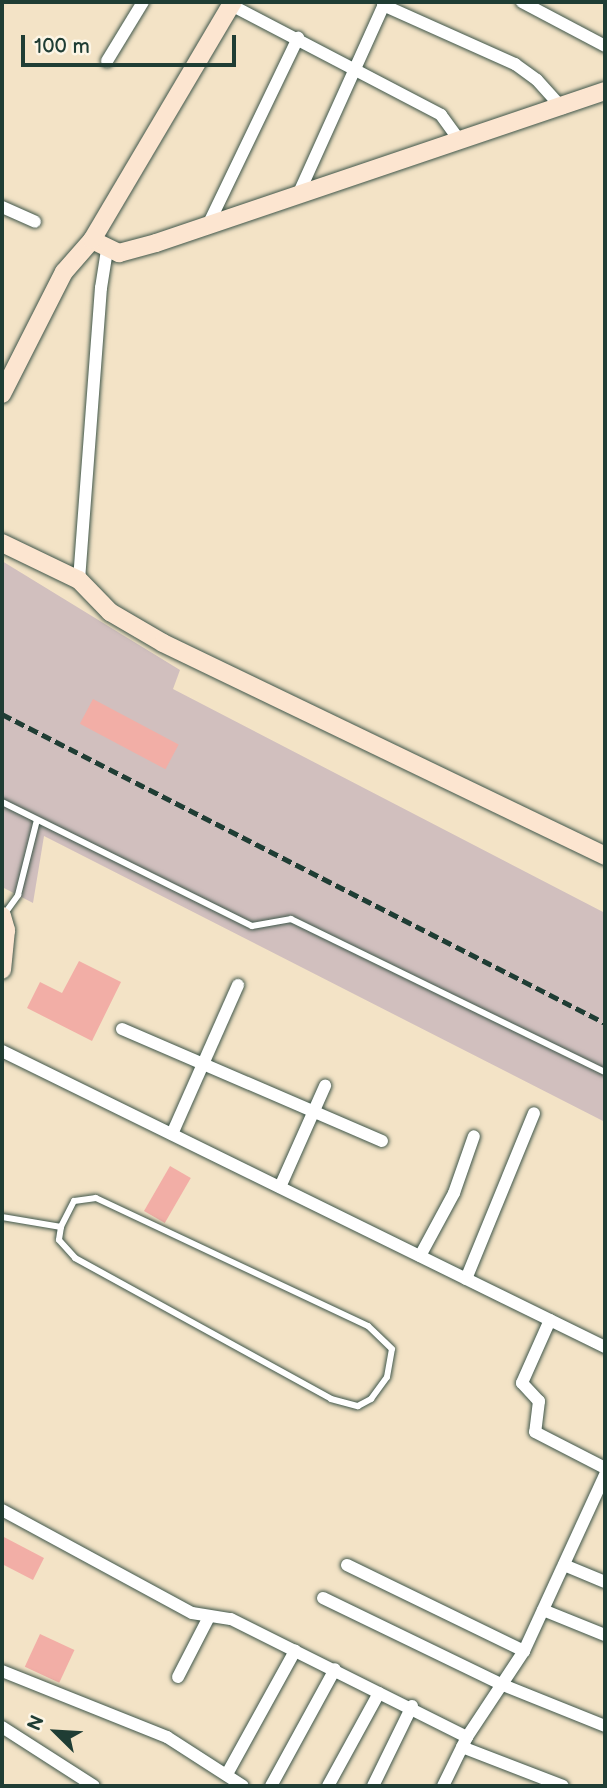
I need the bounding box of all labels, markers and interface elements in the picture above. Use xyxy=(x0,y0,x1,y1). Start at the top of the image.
scale bar xyxy=(24,21,240,65)
text: 100 m xyxy=(34,34,90,59)
north arrow xyxy=(21,1697,91,1767)
text: N xyxy=(23,1712,50,1734)

